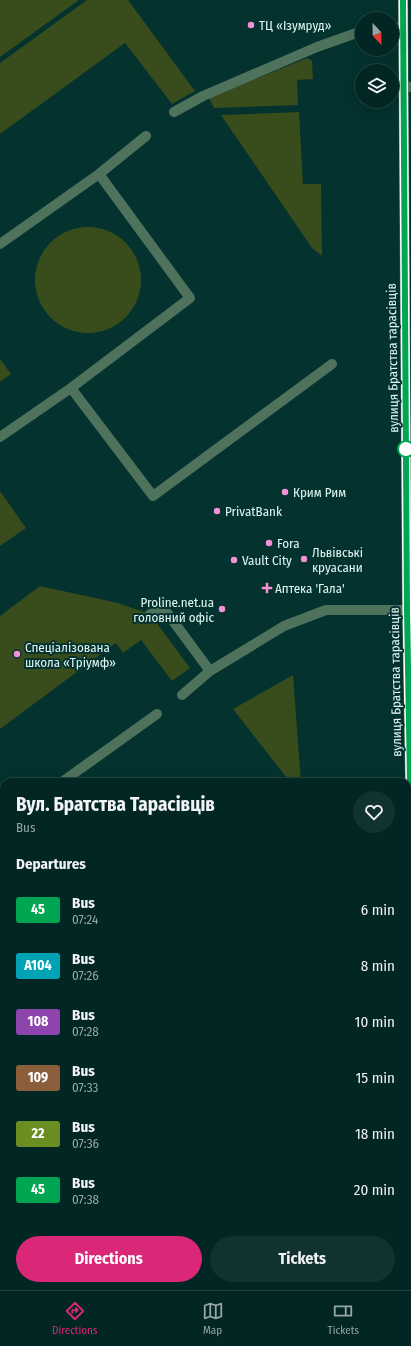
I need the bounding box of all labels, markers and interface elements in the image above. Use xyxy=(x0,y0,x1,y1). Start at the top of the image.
north arrow xyxy=(355,12,399,56)
map controls xyxy=(355,12,399,108)
place label: ТЦ «Ізумруд» xyxy=(259,18,332,33)
marker: ТЦ «Ізумруд» xyxy=(246,20,256,30)
button: layers xyxy=(355,64,399,108)
street label: вулиця Братства тарасівців xyxy=(384,283,401,433)
unlabelled marker xyxy=(397,440,411,458)
place label: Крим Рим xyxy=(293,485,346,500)
marker: Крим Рим xyxy=(280,487,290,497)
place label: PrivatBank xyxy=(225,504,283,519)
marker: PrivatBank xyxy=(212,506,222,516)
place label: Fora xyxy=(277,536,300,551)
marker: Fora xyxy=(264,538,274,548)
place label: Львівські круасани xyxy=(312,545,363,575)
place label: Vault City xyxy=(242,553,292,568)
marker: Львівські круасани xyxy=(299,554,309,564)
marker: Vault City xyxy=(229,555,239,565)
place label: Аптека 'Гала' xyxy=(275,581,345,596)
marker: Аптека 'Гала' xyxy=(262,583,272,593)
place label: Proline.net.ua головний офіс xyxy=(133,595,214,625)
marker: Proline.net.ua головний офіс xyxy=(217,604,227,614)
street label: вулиця Братства тарасівців xyxy=(387,607,404,757)
place label: Спеціалізована школа «Тріумф» xyxy=(25,640,116,670)
marker: Спеціалізована школа «Тріумф» xyxy=(12,649,22,659)
button: heart xyxy=(353,791,395,833)
text: Вул. Братства Тарасівців xyxy=(16,793,215,816)
text: Bus xyxy=(16,820,35,835)
text: Departures xyxy=(16,855,86,873)
text: Bus xyxy=(72,894,95,912)
text: 45 xyxy=(31,901,45,918)
text: 6 min xyxy=(361,901,395,919)
text: 07:24 xyxy=(72,912,98,927)
text: Bus xyxy=(72,950,95,968)
text: А104 xyxy=(24,957,52,974)
text: 8 min xyxy=(361,957,395,975)
text: 07:26 xyxy=(72,968,99,983)
text: Bus xyxy=(72,1006,95,1024)
text: 108 xyxy=(28,1013,48,1030)
text: 10 min xyxy=(355,1013,395,1031)
text: 07:28 xyxy=(72,1024,99,1039)
text: Bus xyxy=(72,1062,95,1080)
text: 109 xyxy=(28,1069,48,1086)
text: 15 min xyxy=(356,1069,395,1087)
text: 07:33 xyxy=(72,1080,98,1095)
text: Bus xyxy=(72,1118,95,1136)
text: 22 xyxy=(32,1125,44,1142)
text: 18 min xyxy=(355,1125,395,1143)
text: 07:36 xyxy=(72,1136,99,1151)
text: Bus xyxy=(72,1174,95,1192)
text: 45 xyxy=(31,1181,45,1198)
text: 20 min xyxy=(354,1181,395,1199)
text: 07:38 xyxy=(72,1192,99,1207)
button: Directions xyxy=(16,1236,202,1282)
button: Tickets xyxy=(210,1236,395,1282)
tab: Directions xyxy=(52,1300,98,1337)
tab: Map xyxy=(202,1300,224,1337)
tab: Tickets xyxy=(328,1300,359,1337)

